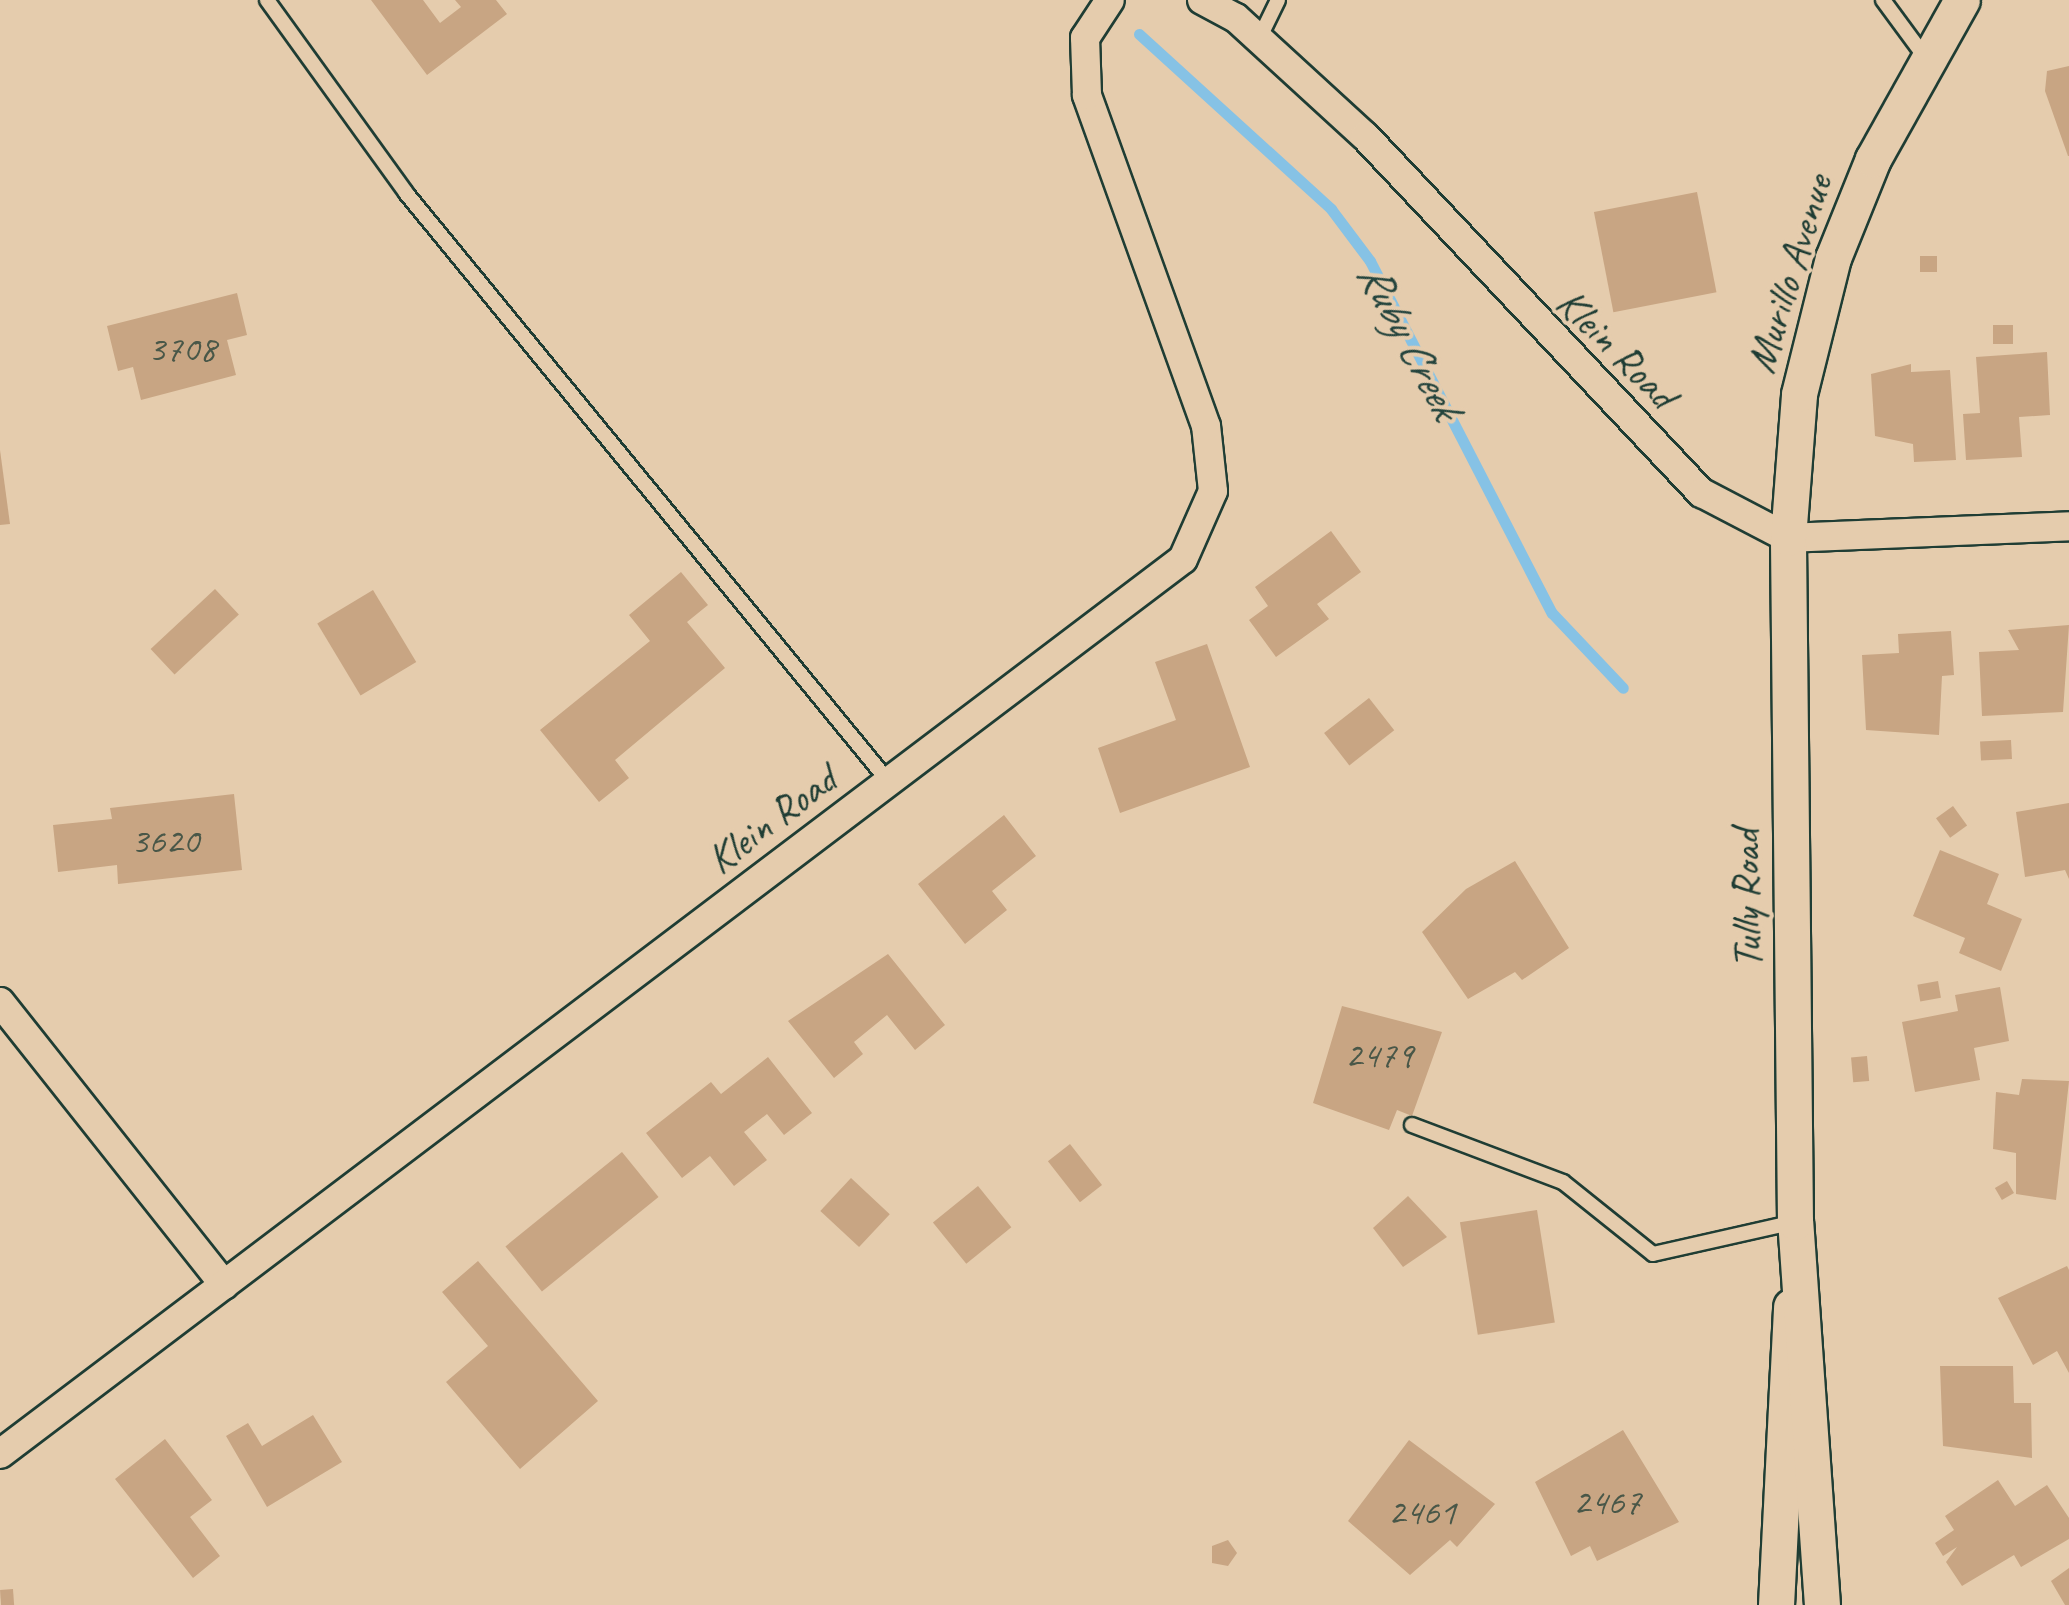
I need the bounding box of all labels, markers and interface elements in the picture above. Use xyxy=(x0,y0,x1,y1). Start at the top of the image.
street label: Murillo Avenue xyxy=(1736,169,1844,379)
water label: Ruby Creek xyxy=(1346,253,1472,427)
street label: Klein Road xyxy=(1545,278,1687,420)
house number: 3708 xyxy=(148,326,216,372)
street label: Klein Road xyxy=(697,755,847,885)
house number: 3620 xyxy=(131,818,199,864)
street label: Tully Road xyxy=(1721,828,1773,970)
house number: 2479 xyxy=(1345,1032,1413,1078)
house number: 2467 xyxy=(1573,1479,1641,1525)
house number: 2461 xyxy=(1388,1489,1456,1535)

